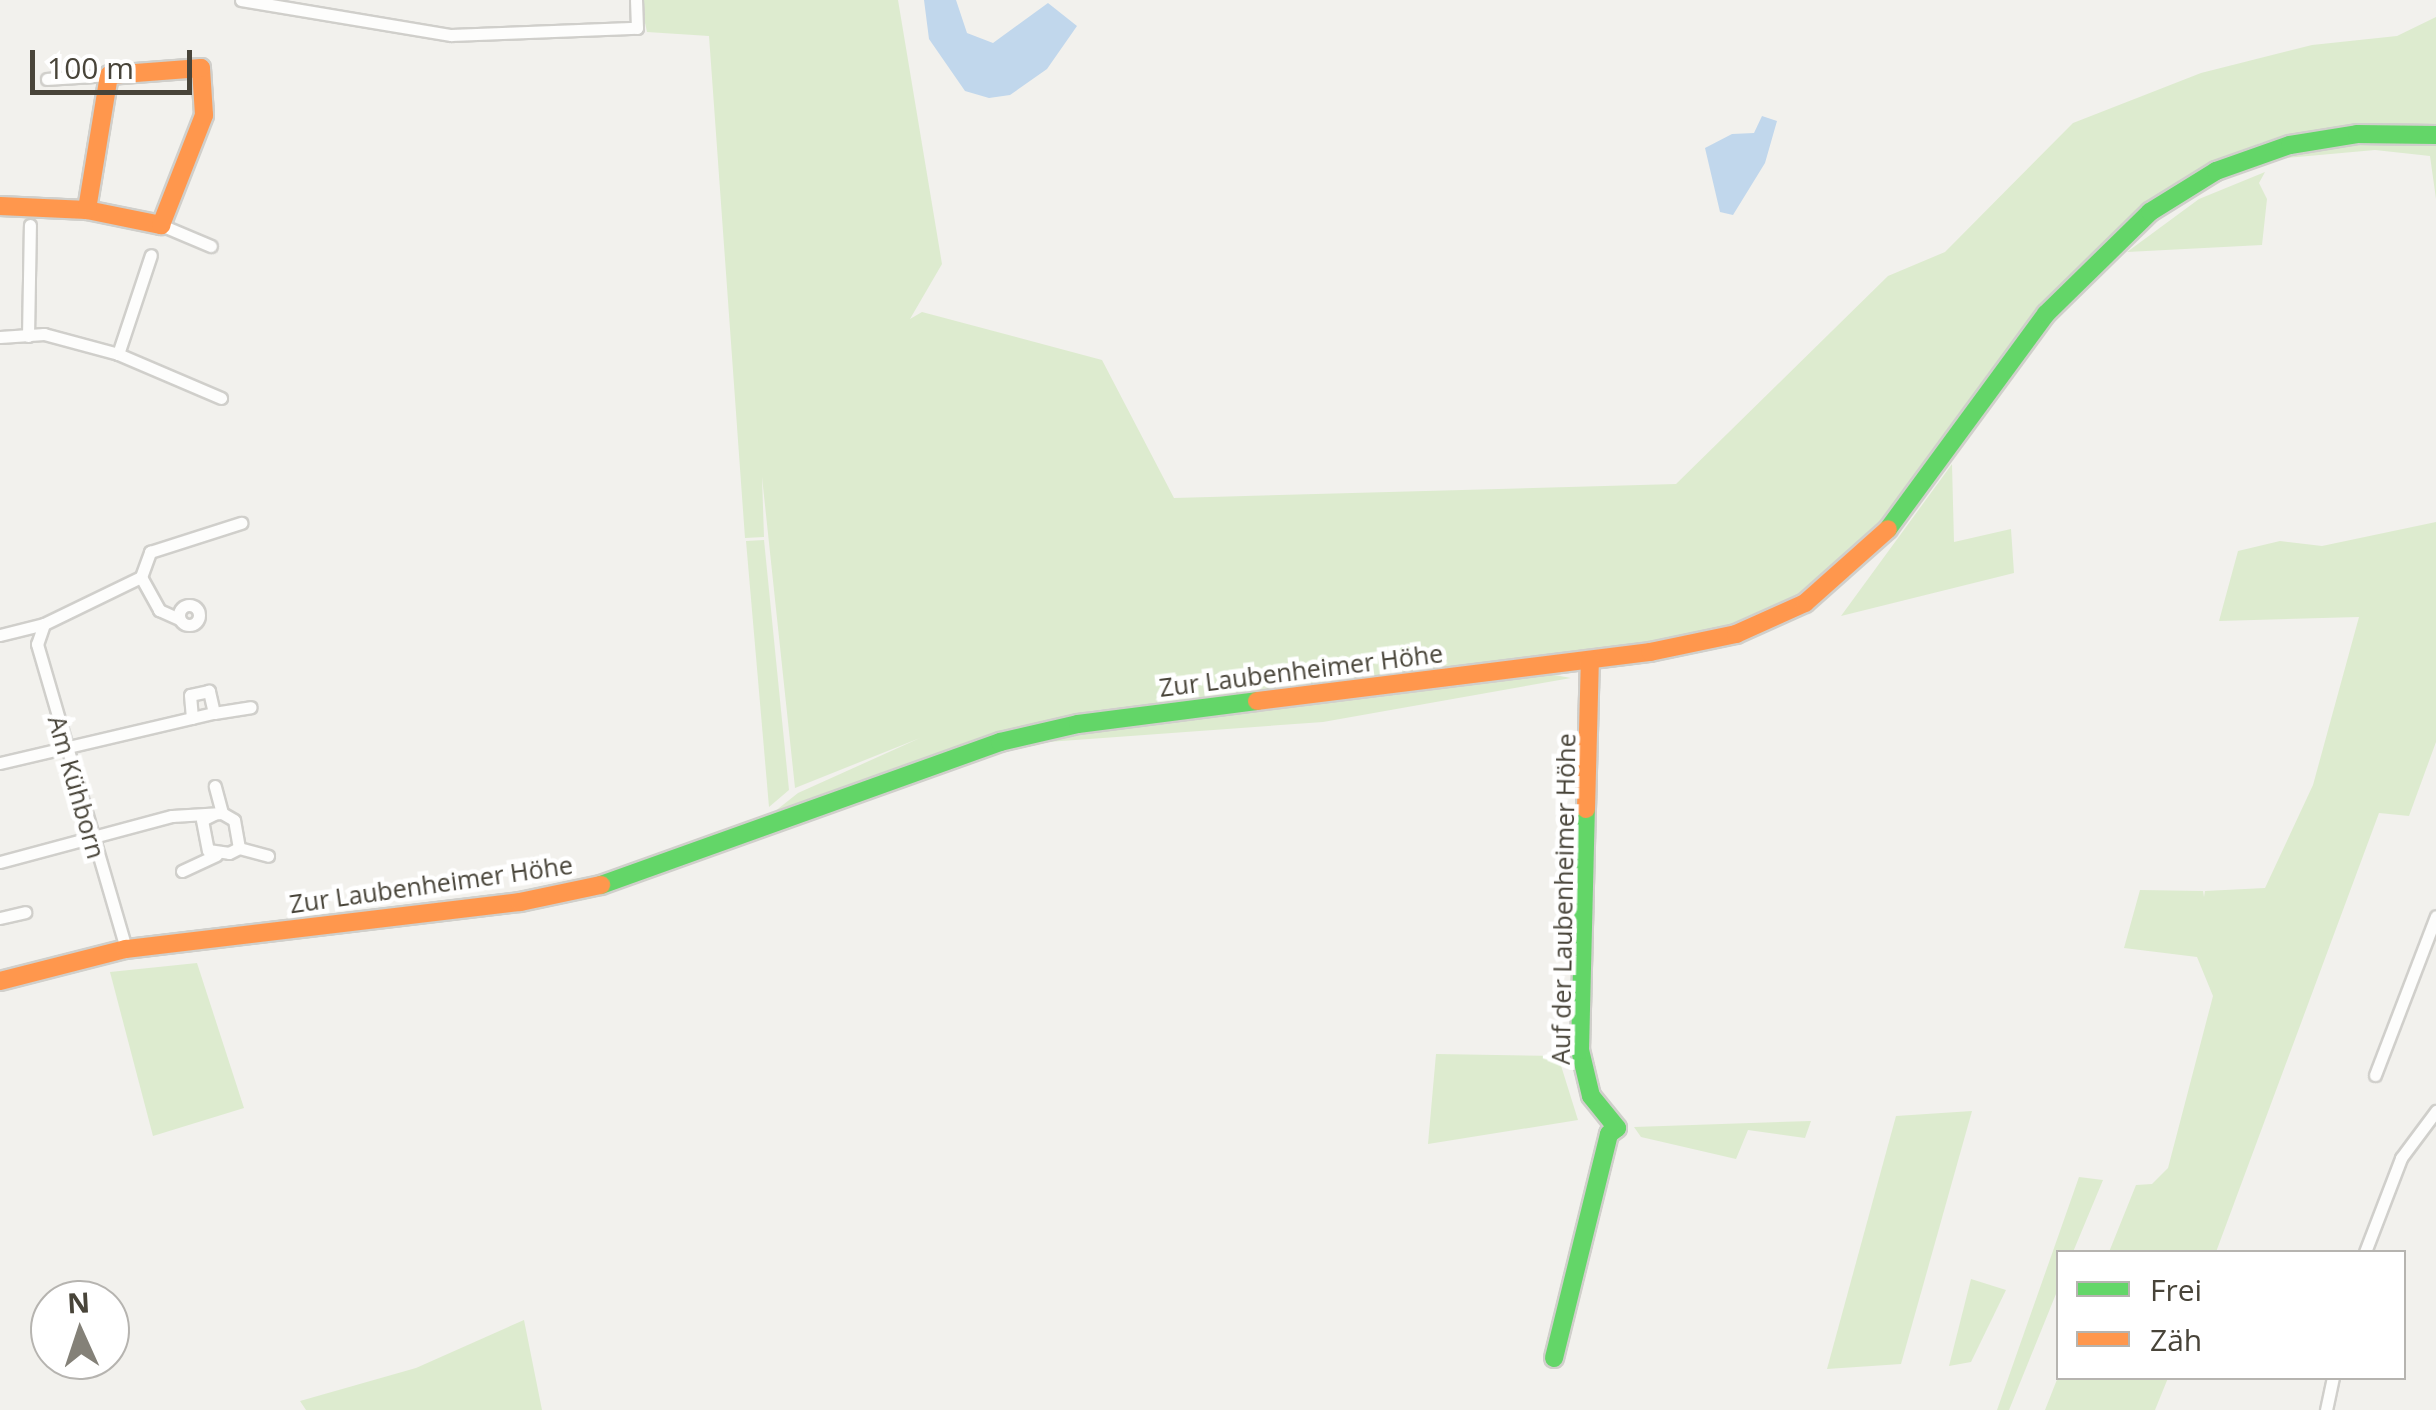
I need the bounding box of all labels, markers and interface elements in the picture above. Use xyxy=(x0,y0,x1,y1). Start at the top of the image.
scale bar xyxy=(35,30,198,92)
text: 100 m xyxy=(47,47,134,88)
street label: Zur Laubenheimer Höhe xyxy=(1157,638,1445,702)
street label: Am Kühborn xyxy=(42,712,112,862)
street label: Auf der Laubenheimer Höhe xyxy=(1545,733,1581,1065)
street label: Zur Laubenheimer Höhe xyxy=(287,849,575,919)
legend xyxy=(2056,1250,2406,1380)
text: Frei xyxy=(2150,1269,2202,1310)
north arrow xyxy=(30,1280,130,1380)
text: N xyxy=(66,1282,91,1322)
text: Zäh xyxy=(2150,1319,2202,1360)

